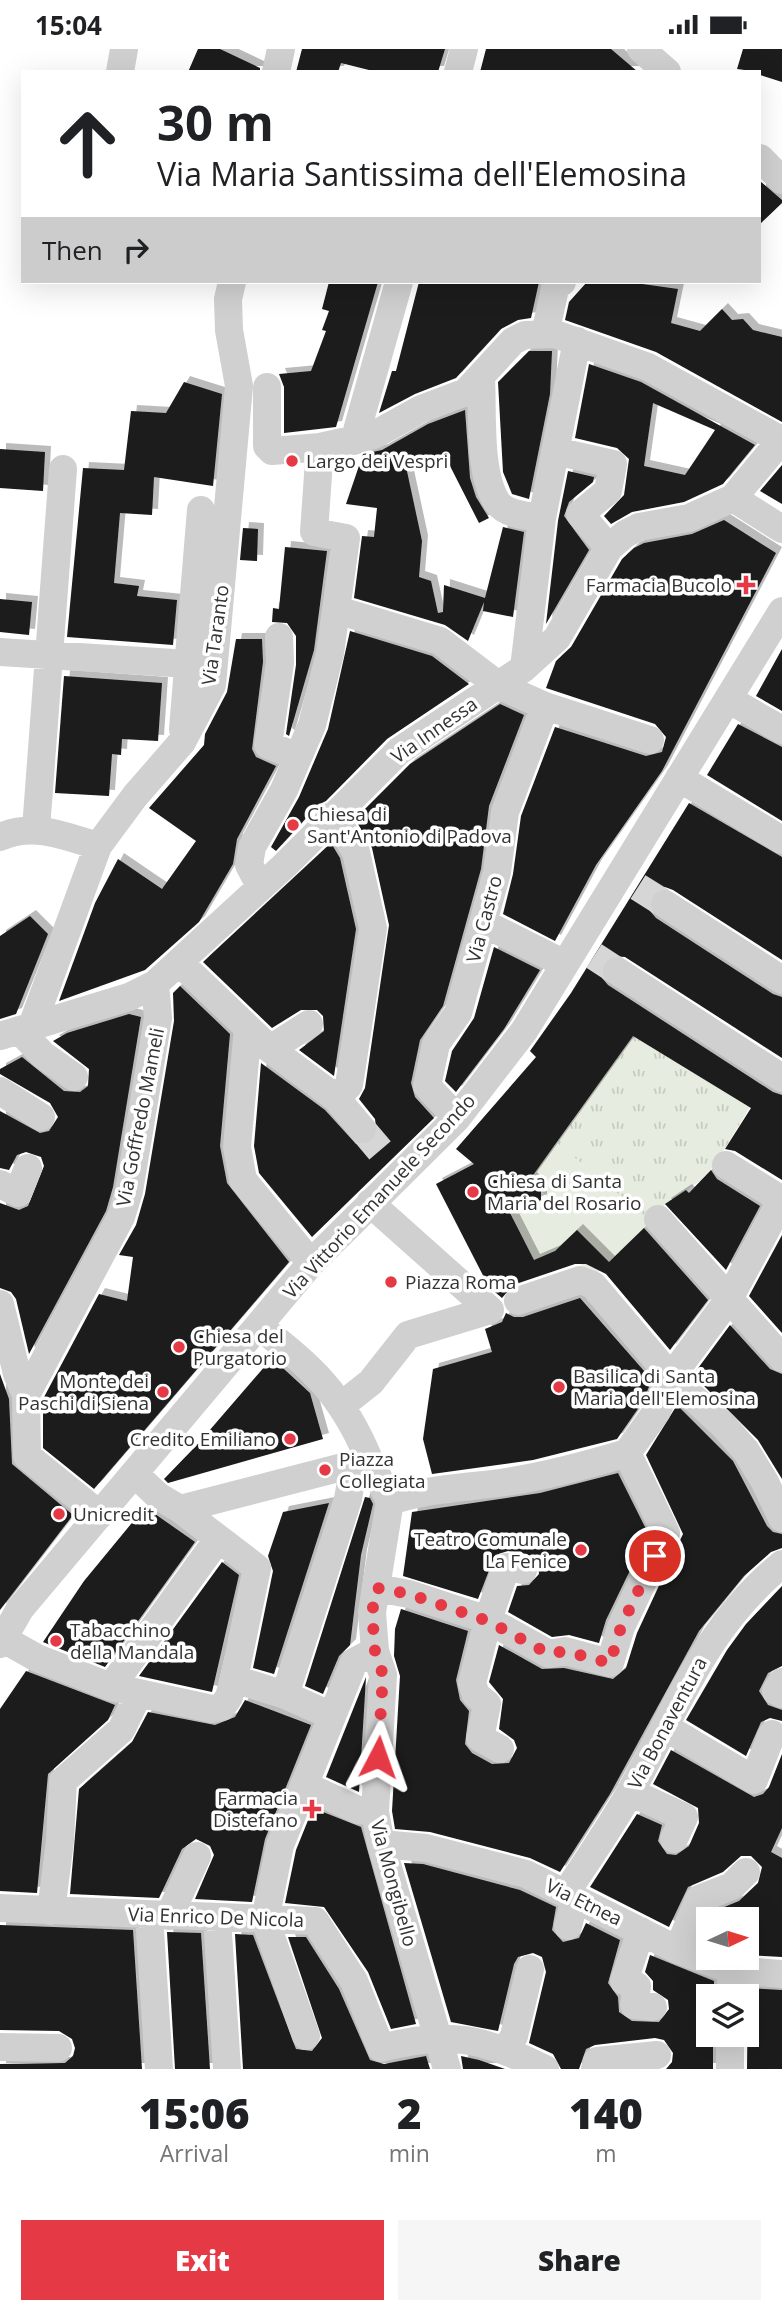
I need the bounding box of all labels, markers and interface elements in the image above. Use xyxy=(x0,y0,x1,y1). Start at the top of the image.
text: 15:04 xyxy=(35,7,102,43)
text: 30 m xyxy=(157,89,274,155)
icon: ahead xyxy=(42,98,133,189)
text: Via Maria Santissima dell'Elemosina xyxy=(157,152,687,195)
icon: right xyxy=(117,231,155,269)
text: Then xyxy=(42,232,103,268)
place label: Largo dei Vespri xyxy=(306,448,448,474)
marker: Largo dei Vespri xyxy=(284,453,300,469)
place label: Farmacia Bucolo xyxy=(586,572,732,598)
marker: Farmacia Bucolo xyxy=(738,577,754,593)
street label: Via Taranto xyxy=(195,583,235,687)
street label: Via Innessa xyxy=(386,691,482,769)
place label: Chiesa di Sant'Antonio di Padova xyxy=(307,801,512,849)
marker: Chiesa di Sant'Antonio di Padova xyxy=(285,817,301,833)
street label: Via Castro xyxy=(460,873,508,965)
street label: Via Goffredo Mameli xyxy=(110,1025,170,1209)
street label: Via Vittorio Emanuele Secondo xyxy=(277,1088,481,1304)
place label: Chiesa di Santa Maria del Rosario xyxy=(487,1168,642,1216)
marker: Chiesa di Santa Maria del Rosario xyxy=(465,1184,481,1200)
place label: Piazza Roma xyxy=(405,1269,516,1295)
marker: Piazza Roma xyxy=(383,1274,399,1290)
place label: Chiesa del Purgatorio xyxy=(193,1323,287,1371)
marker: Chiesa del Purgatorio xyxy=(171,1339,187,1355)
place label: Basilica di Santa Maria dell'Elemosina xyxy=(573,1363,756,1411)
place label: Monte dei Paschi di Siena xyxy=(18,1368,149,1416)
marker: Basilica di Santa Maria dell'Elemosina xyxy=(551,1379,567,1395)
marker: Monte dei Paschi di Siena xyxy=(155,1384,171,1400)
place label: Credito Emiliano xyxy=(130,1426,276,1452)
marker: Credito Emiliano xyxy=(282,1431,298,1447)
place label: Piazza Collegiata xyxy=(339,1446,426,1494)
marker: Piazza Collegiata xyxy=(317,1462,333,1478)
place label: Unicredit xyxy=(73,1501,154,1527)
marker: Unicredit xyxy=(51,1506,67,1522)
place label: Teatro Comunale La Fenice xyxy=(414,1526,567,1574)
pin xyxy=(625,1526,685,1586)
icon: arrive xyxy=(636,1537,674,1575)
marker: Teatro Comunale La Fenice xyxy=(573,1542,589,1558)
place label: Tabacchino della Mandala xyxy=(70,1617,194,1665)
marker: Tabacchino della Mandala xyxy=(48,1633,64,1649)
street label: Via Bonaventura xyxy=(621,1652,713,1794)
position arrow xyxy=(341,1720,415,1794)
place label: Farmacia Distefano xyxy=(213,1785,298,1833)
marker: Farmacia Distefano xyxy=(304,1801,320,1817)
street label: Via Mongibello xyxy=(365,1817,423,1949)
street label: Via Etnea xyxy=(542,1872,626,1932)
street label: Via Enrico De Nicola xyxy=(127,1901,305,1933)
north arrow xyxy=(696,1907,760,1971)
map controls xyxy=(696,1907,759,2047)
button: layers xyxy=(696,1984,759,2047)
text: 15:06 xyxy=(139,2084,250,2141)
text: 2 xyxy=(397,2084,422,2141)
text: 140 xyxy=(569,2084,643,2141)
text: Arrival xyxy=(160,2137,229,2169)
text: min xyxy=(389,2137,430,2169)
text: m xyxy=(595,2137,617,2169)
button: Exit xyxy=(21,2220,384,2300)
button: Share xyxy=(398,2220,761,2300)

